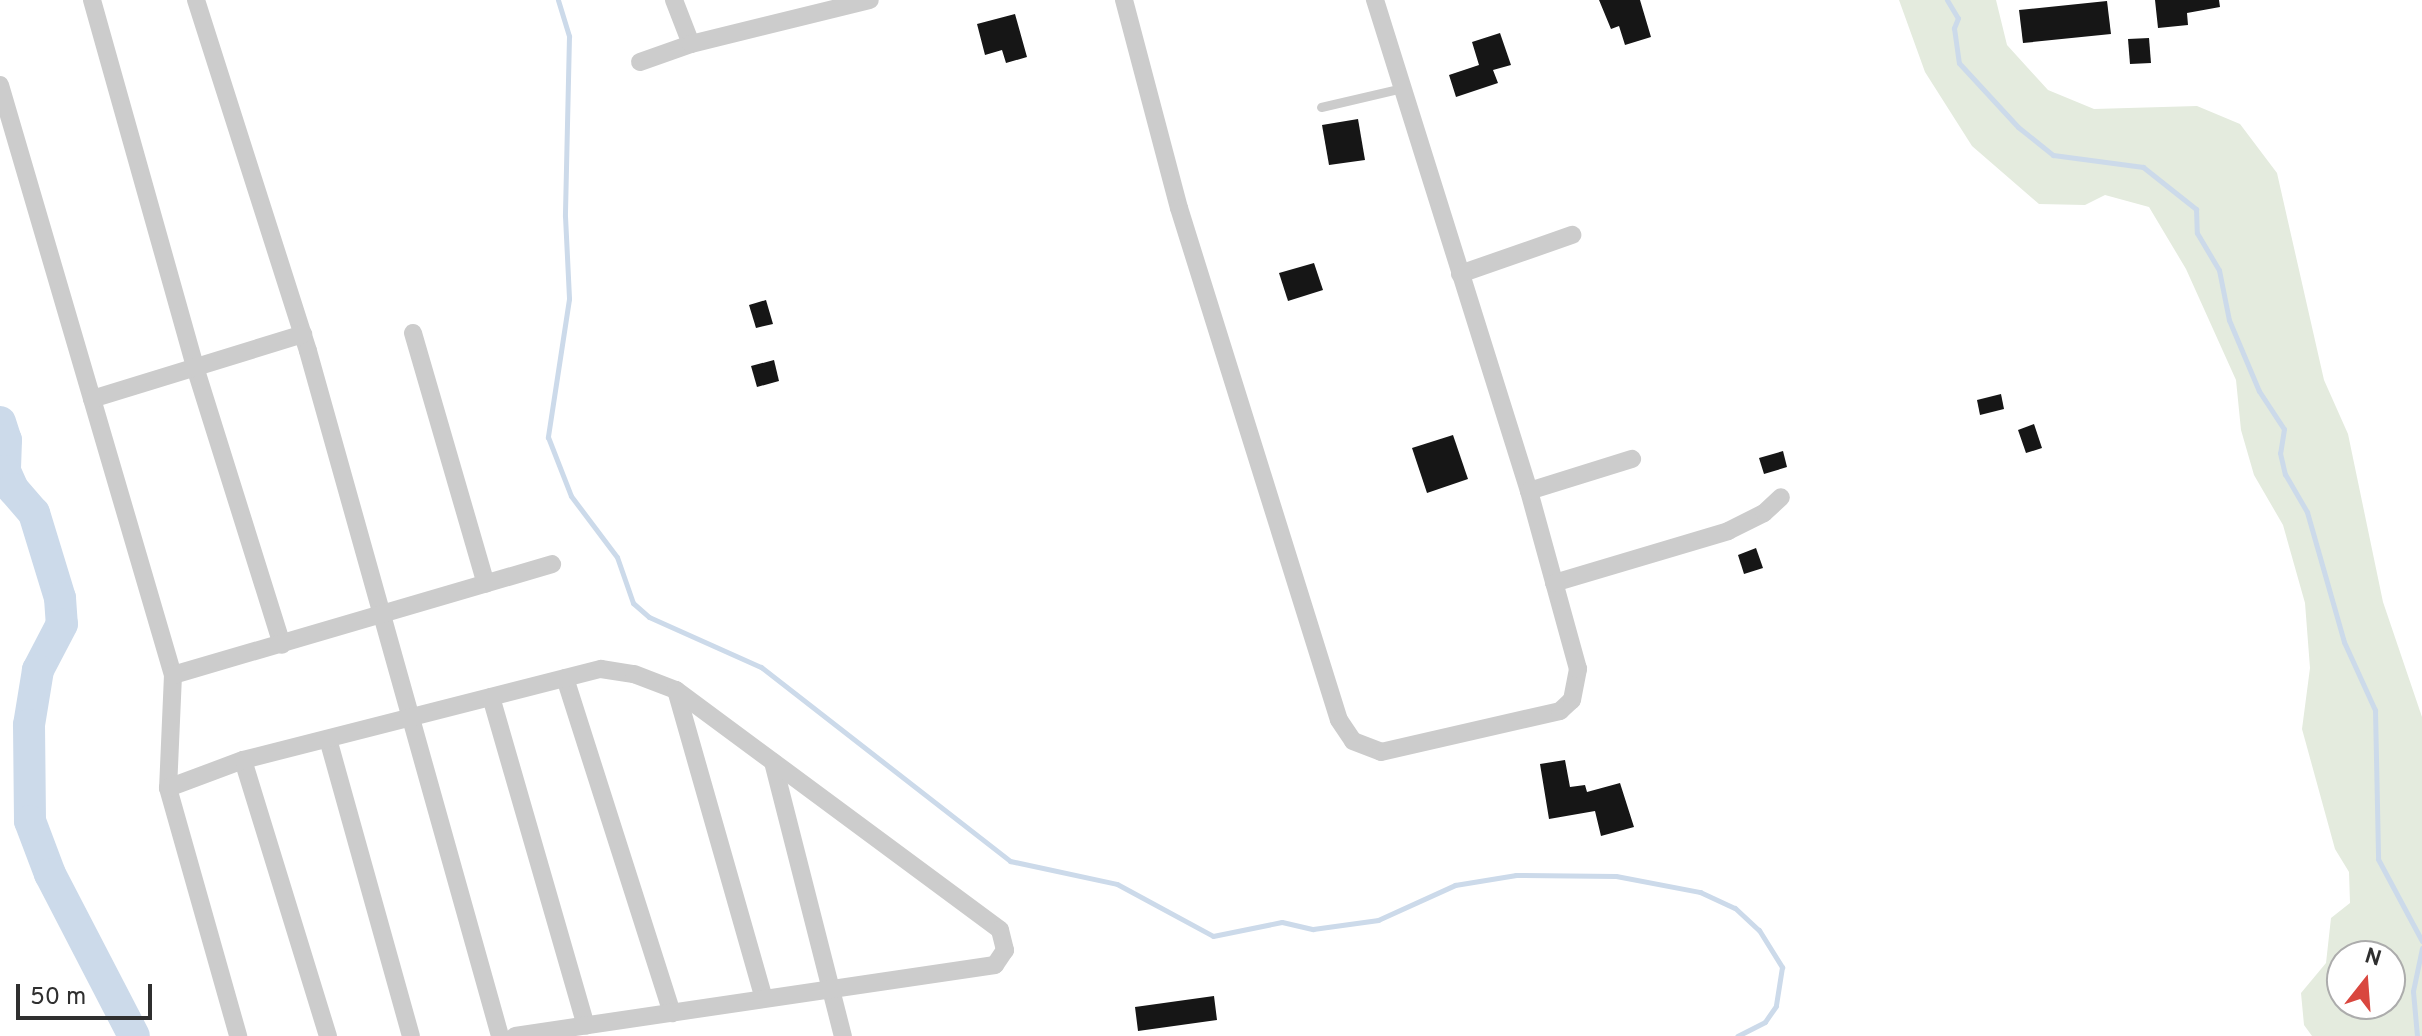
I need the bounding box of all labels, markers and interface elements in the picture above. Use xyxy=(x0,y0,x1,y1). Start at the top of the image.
north arrow xyxy=(2326,940,2406,1020)
text: N xyxy=(2361,943,2384,974)
scale bar xyxy=(20,968,156,1018)
text: 50 m xyxy=(30,983,86,1013)

